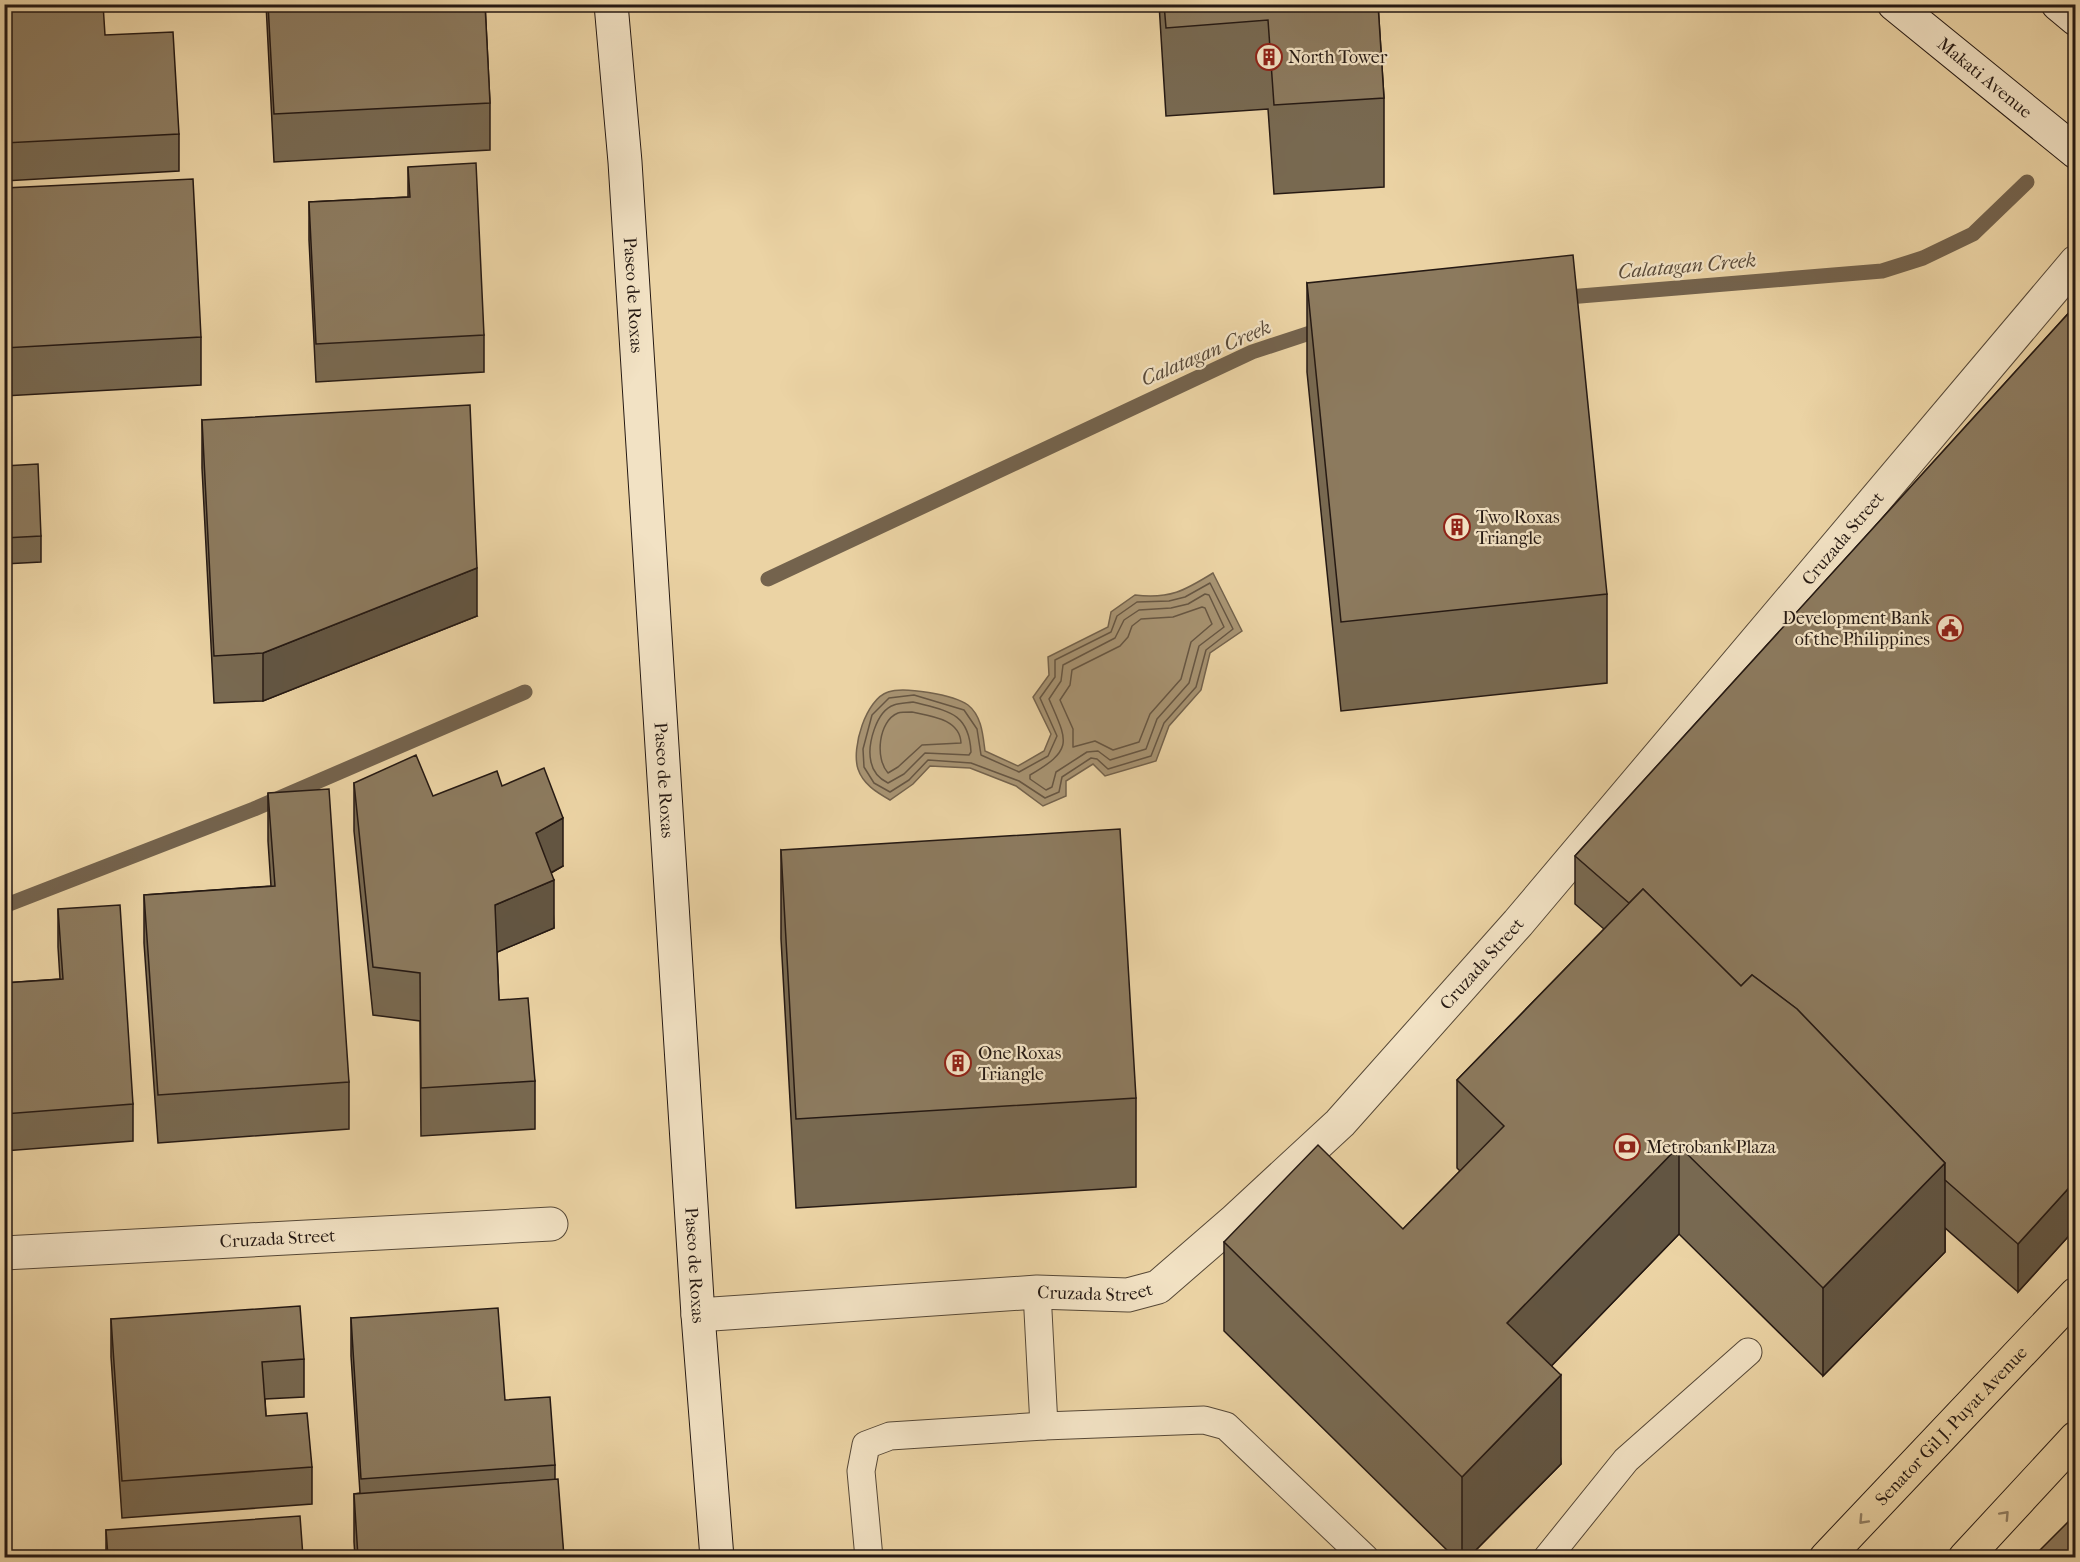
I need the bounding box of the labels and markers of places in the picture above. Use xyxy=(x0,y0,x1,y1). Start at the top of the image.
building icon: North Tower xyxy=(1254,42,1284,72)
place label: North Tower xyxy=(1288,47,1388,68)
place label: Two Roxas Triangle xyxy=(1476,507,1560,549)
building icon: Two Roxas Triangle xyxy=(1442,512,1472,542)
place label: Development Bank of the Philippines xyxy=(1782,608,1931,650)
public building icon: Development Bank of the Philippines xyxy=(1935,613,1965,643)
place label: One Roxas Triangle xyxy=(978,1043,1062,1085)
building icon: One Roxas Triangle xyxy=(943,1048,973,1078)
bank icon: Metrobank Plaza xyxy=(1612,1132,1642,1162)
place label: Metrobank Plaza xyxy=(1646,1137,1777,1158)

